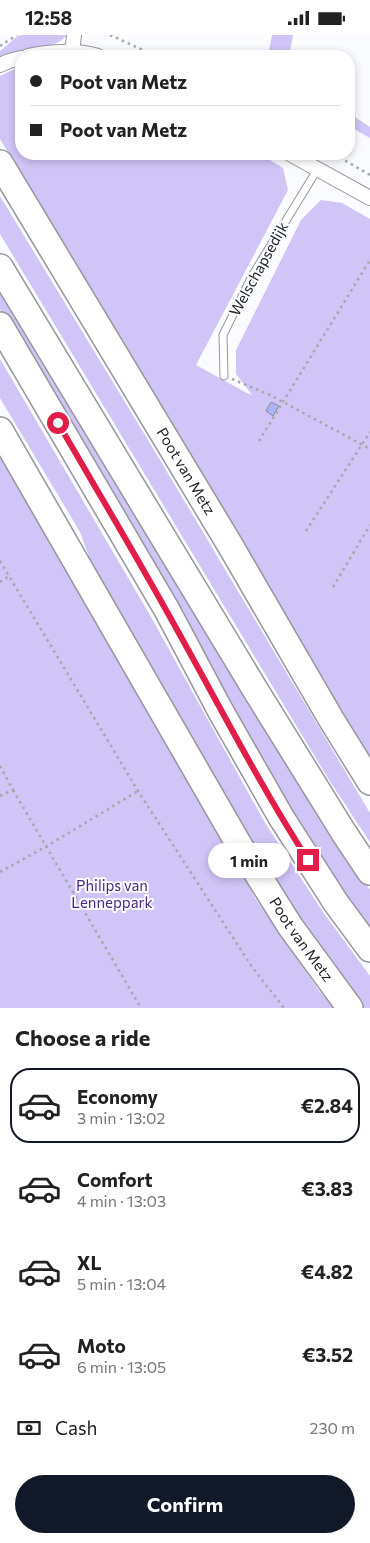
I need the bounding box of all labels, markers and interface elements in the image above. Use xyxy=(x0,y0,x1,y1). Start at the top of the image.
text: 12:58 xyxy=(25,6,72,29)
text: Poot van Metz xyxy=(60,70,187,93)
text: Poot van Metz xyxy=(60,118,187,141)
street label: Welschapsedijk xyxy=(225,218,291,319)
route start xyxy=(47,412,69,434)
street label: Poot van Metz xyxy=(153,424,220,518)
callout: 1 min xyxy=(208,843,290,877)
route end xyxy=(297,849,319,871)
text: 1 min xyxy=(230,851,268,870)
park label: Philips van Lenneppark xyxy=(71,876,153,911)
street label: Poot van Metz xyxy=(266,894,337,985)
text: Choose a ride xyxy=(15,1024,150,1051)
icon: car xyxy=(17,1083,62,1128)
text: Economy xyxy=(77,1085,158,1108)
text: €2.84 xyxy=(301,1094,353,1117)
text: 3 min · 13:02 xyxy=(77,1108,165,1127)
icon: car xyxy=(17,1166,62,1211)
text: Comfort xyxy=(77,1168,153,1191)
text: €3.83 xyxy=(301,1177,353,1200)
text: 4 min · 13:03 xyxy=(77,1191,166,1210)
icon: car xyxy=(17,1249,62,1294)
text: XL xyxy=(77,1251,102,1274)
text: €4.82 xyxy=(301,1260,353,1283)
text: 5 min · 13:04 xyxy=(77,1274,166,1293)
icon: car xyxy=(17,1332,62,1377)
text: Moto xyxy=(77,1334,126,1357)
text: €3.52 xyxy=(302,1343,353,1366)
text: 6 min · 13:05 xyxy=(77,1357,166,1376)
icon: cash xyxy=(15,1414,43,1442)
text: Cash xyxy=(55,1416,97,1439)
text: 230 m xyxy=(310,1418,355,1437)
button: Confirm xyxy=(15,1475,355,1533)

